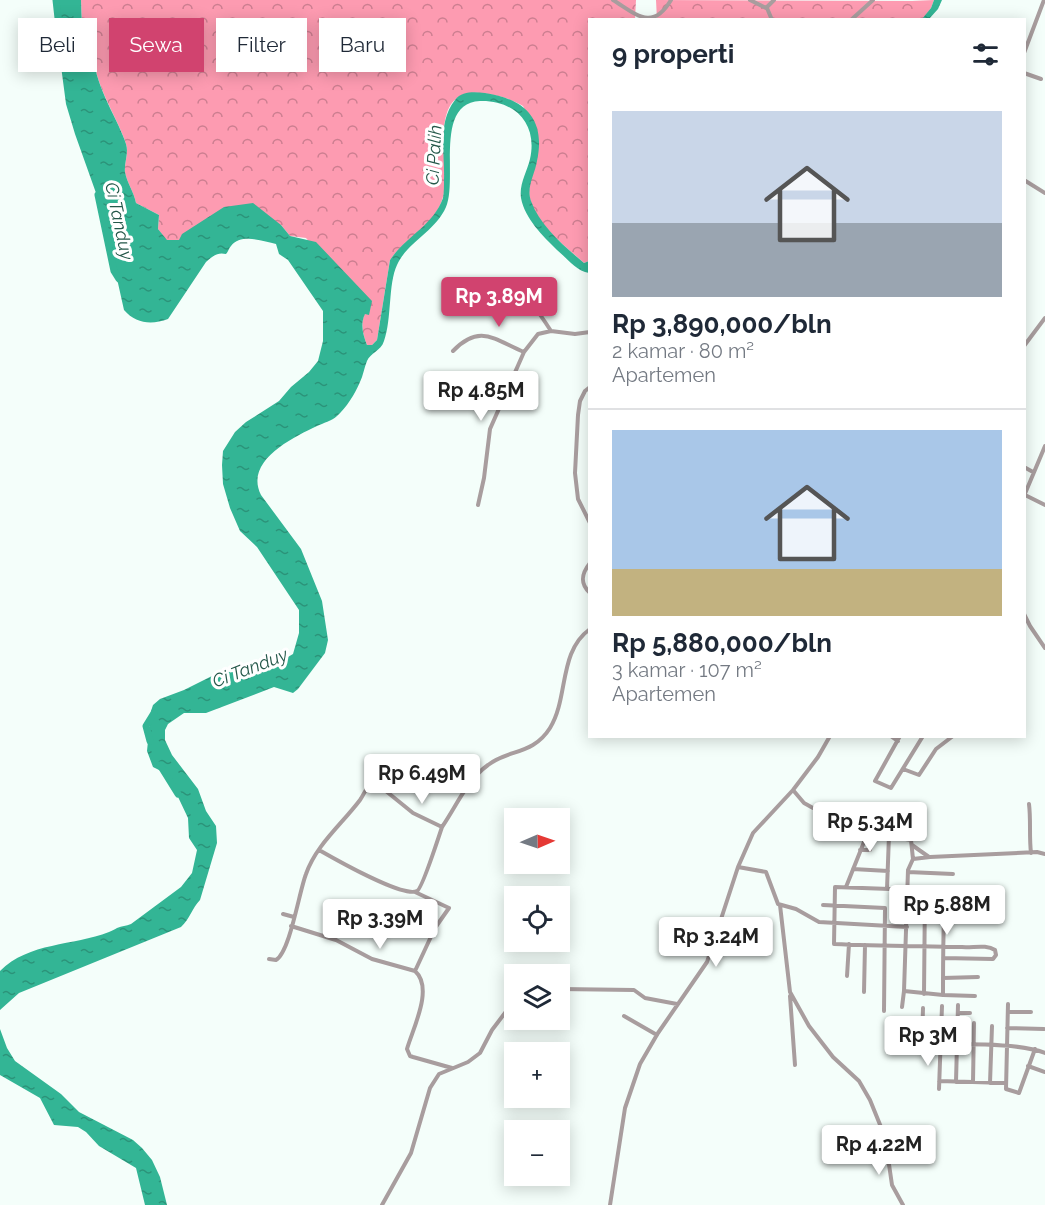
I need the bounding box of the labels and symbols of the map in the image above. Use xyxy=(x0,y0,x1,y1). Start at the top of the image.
water label: Ci Palih xyxy=(421,124,446,186)
water label: Ci Tanduy xyxy=(101,180,138,263)
pin: Rp 3.89M xyxy=(437,277,561,328)
pin: Rp 4.85M xyxy=(419,371,543,422)
water label: Ci Tanduy xyxy=(209,643,292,691)
pin: Rp 6.49M xyxy=(360,754,484,805)
pin: Rp 5.34M xyxy=(808,802,932,853)
north arrow xyxy=(504,808,570,874)
pin: Rp 5.88M xyxy=(885,885,1009,936)
pin: Rp 3.39M xyxy=(318,899,442,950)
pin: Rp 3.24M xyxy=(654,917,778,968)
pin: Rp 3M xyxy=(886,1016,970,1067)
pin: Rp 4.22M xyxy=(817,1125,941,1176)

